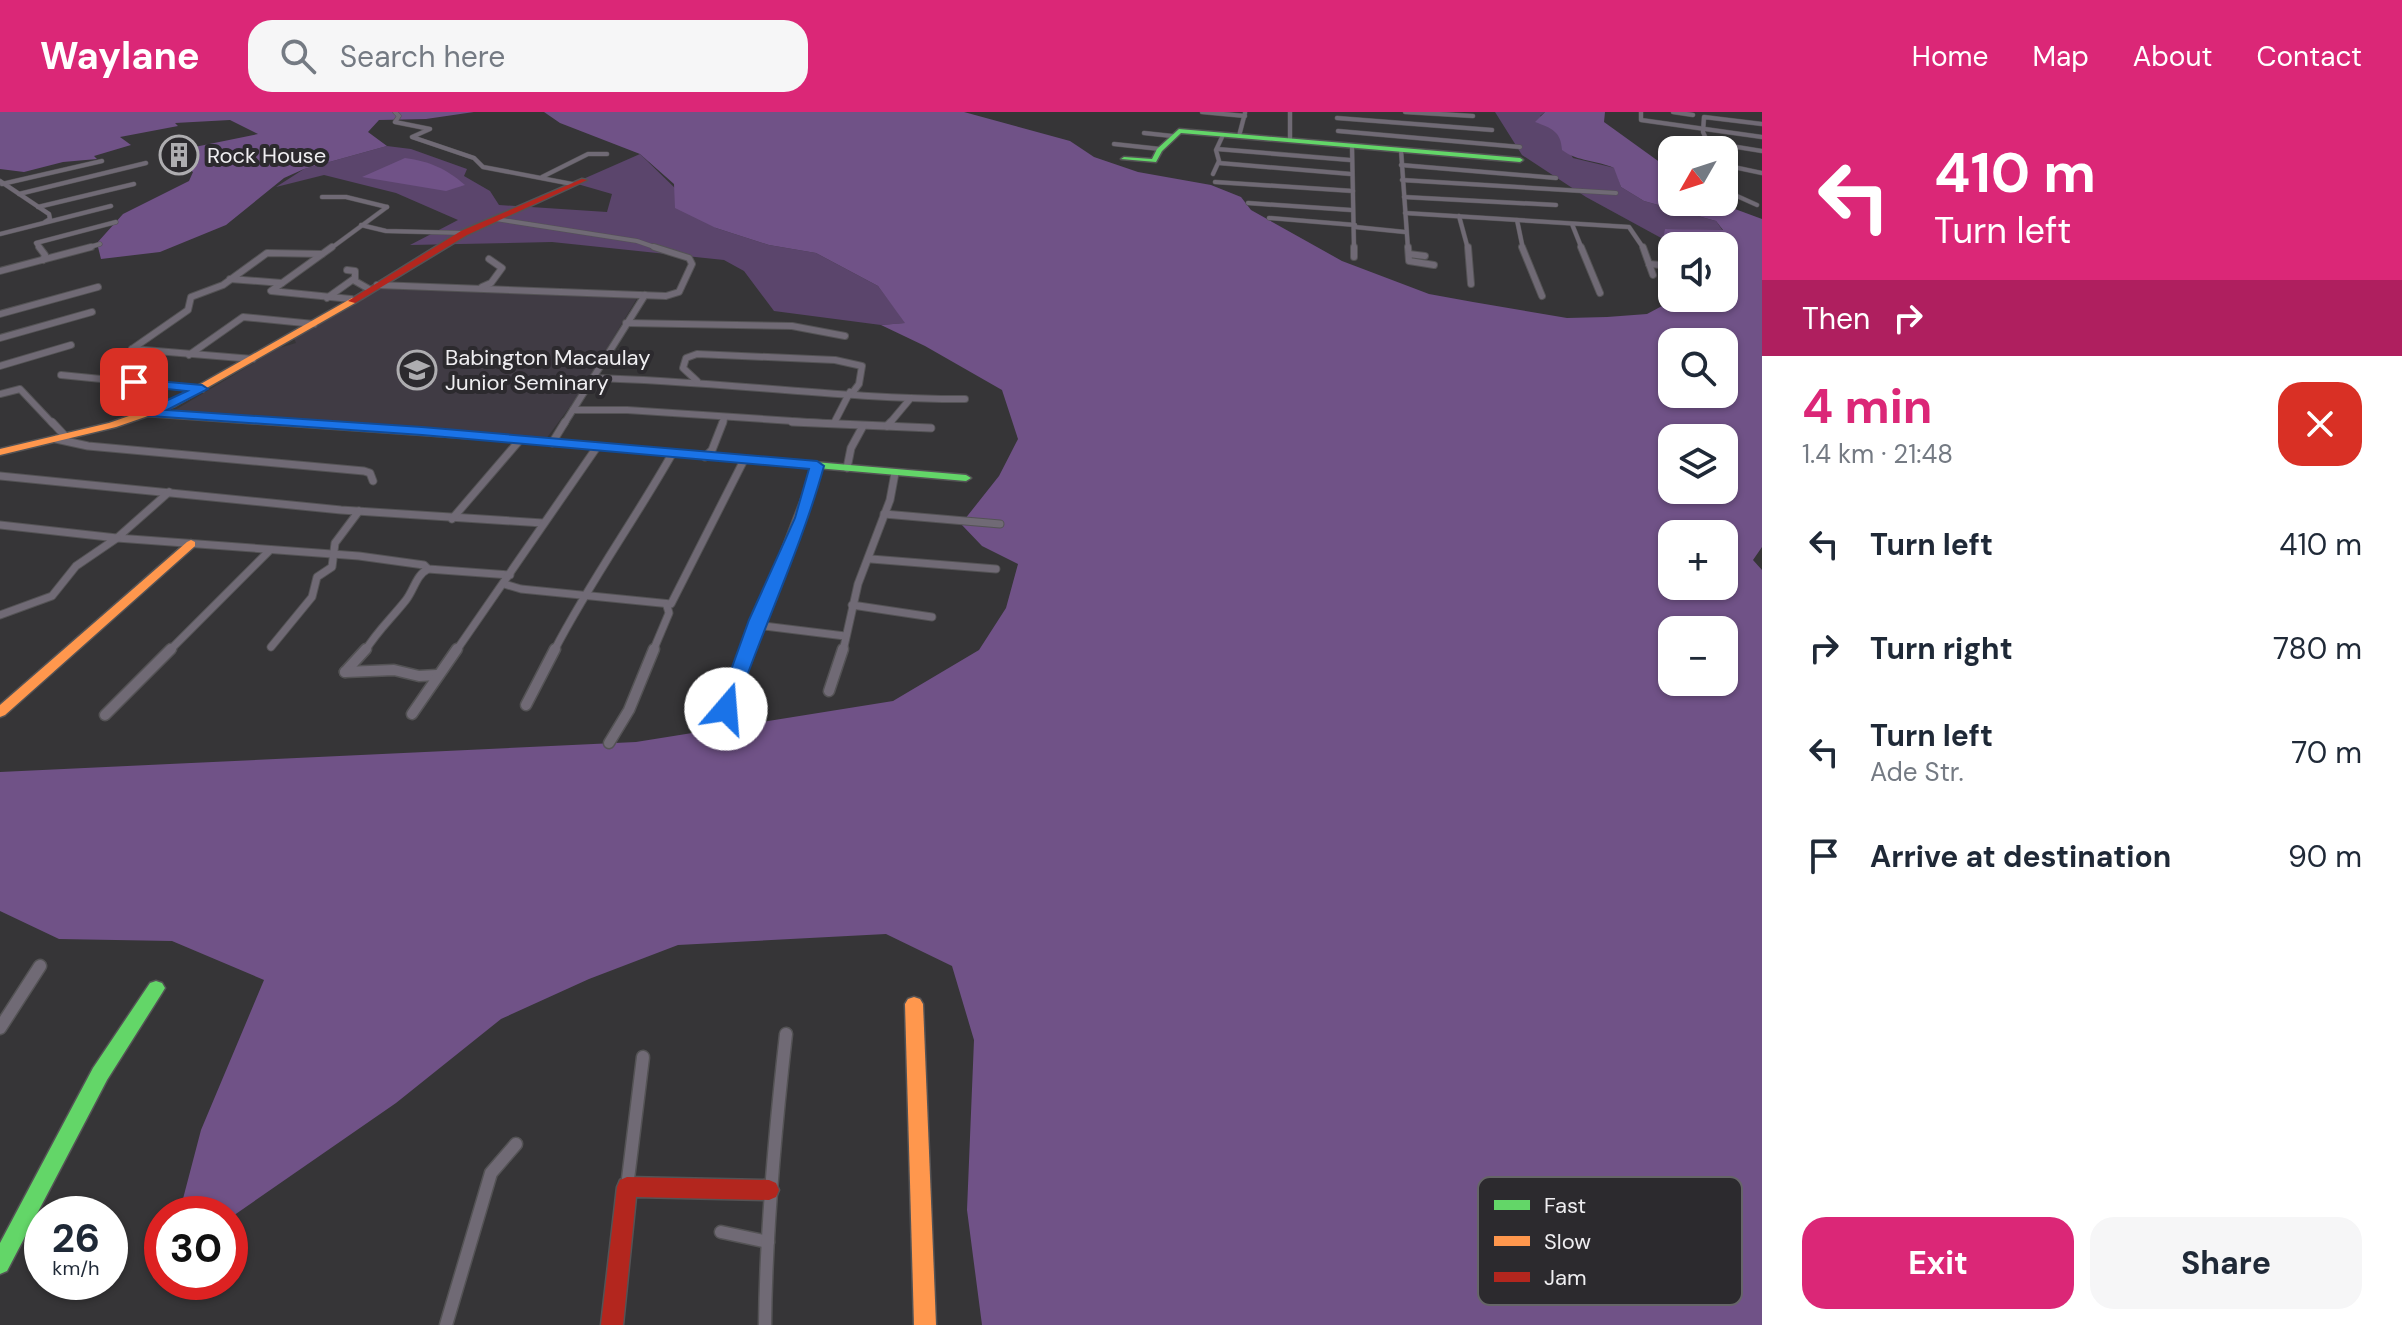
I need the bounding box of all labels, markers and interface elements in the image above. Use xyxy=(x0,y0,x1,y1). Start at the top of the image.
search box xyxy=(248,20,808,92)
text: Waylane xyxy=(40,31,200,81)
icon: search xyxy=(276,34,320,78)
text: Search here xyxy=(340,37,505,76)
text: Home xyxy=(1912,38,1988,75)
text: Map xyxy=(2032,38,2089,75)
text: About xyxy=(2133,38,2212,75)
text: Contact xyxy=(2256,38,2362,75)
building icon: Rock House xyxy=(158,134,200,176)
north arrow xyxy=(1658,136,1738,216)
map controls xyxy=(1658,136,1738,696)
text: 410 m xyxy=(1934,136,2096,209)
place label: Rock House xyxy=(207,141,326,170)
icon: left xyxy=(1802,144,1906,248)
text: Turn left xyxy=(1934,207,2071,254)
button: sound xyxy=(1658,232,1738,312)
icon: right xyxy=(1886,296,1930,340)
text: Then xyxy=(1802,299,1870,338)
button: search xyxy=(1658,328,1738,408)
place label: Babington Macaulay Junior Seminary xyxy=(445,343,650,397)
pin xyxy=(100,348,168,416)
school or university icon: Babington Macaulay Junior Seminary xyxy=(396,349,438,391)
icon: arrive xyxy=(112,360,156,404)
text: 4 min xyxy=(1802,375,1932,438)
button: close xyxy=(2278,382,2362,466)
button: layers xyxy=(1658,424,1738,504)
text: 1.4 km · 21:48 xyxy=(1802,437,1953,471)
button: + xyxy=(1658,520,1738,600)
icon: left xyxy=(1802,522,1846,566)
text: Turn left xyxy=(1870,525,1993,564)
text: 410 m xyxy=(2279,525,2362,564)
button: − xyxy=(1658,616,1738,696)
icon: right xyxy=(1802,626,1846,670)
text: Turn right xyxy=(1870,629,2013,668)
text: 780 m xyxy=(2273,629,2362,668)
position arrow xyxy=(684,667,768,751)
text: Turn left xyxy=(1870,716,1993,755)
icon: left xyxy=(1802,730,1846,774)
text: 70 m xyxy=(2291,733,2362,772)
text: Ade Str. xyxy=(1870,755,1964,789)
icon: arrive xyxy=(1802,834,1846,878)
text: Arrive at destination xyxy=(1870,837,2171,876)
text: 90 m xyxy=(2288,837,2362,876)
legend xyxy=(1478,1177,1742,1305)
text: Fast xyxy=(1544,1191,1586,1220)
speed limit sign: 30 xyxy=(144,1196,248,1300)
text: 26 xyxy=(52,1212,100,1264)
button: Exit xyxy=(1802,1217,2074,1309)
button: Share xyxy=(2090,1217,2362,1309)
text: Slow xyxy=(1544,1227,1591,1256)
text: km/h xyxy=(52,1255,100,1281)
text: Jam xyxy=(1544,1263,1587,1292)

